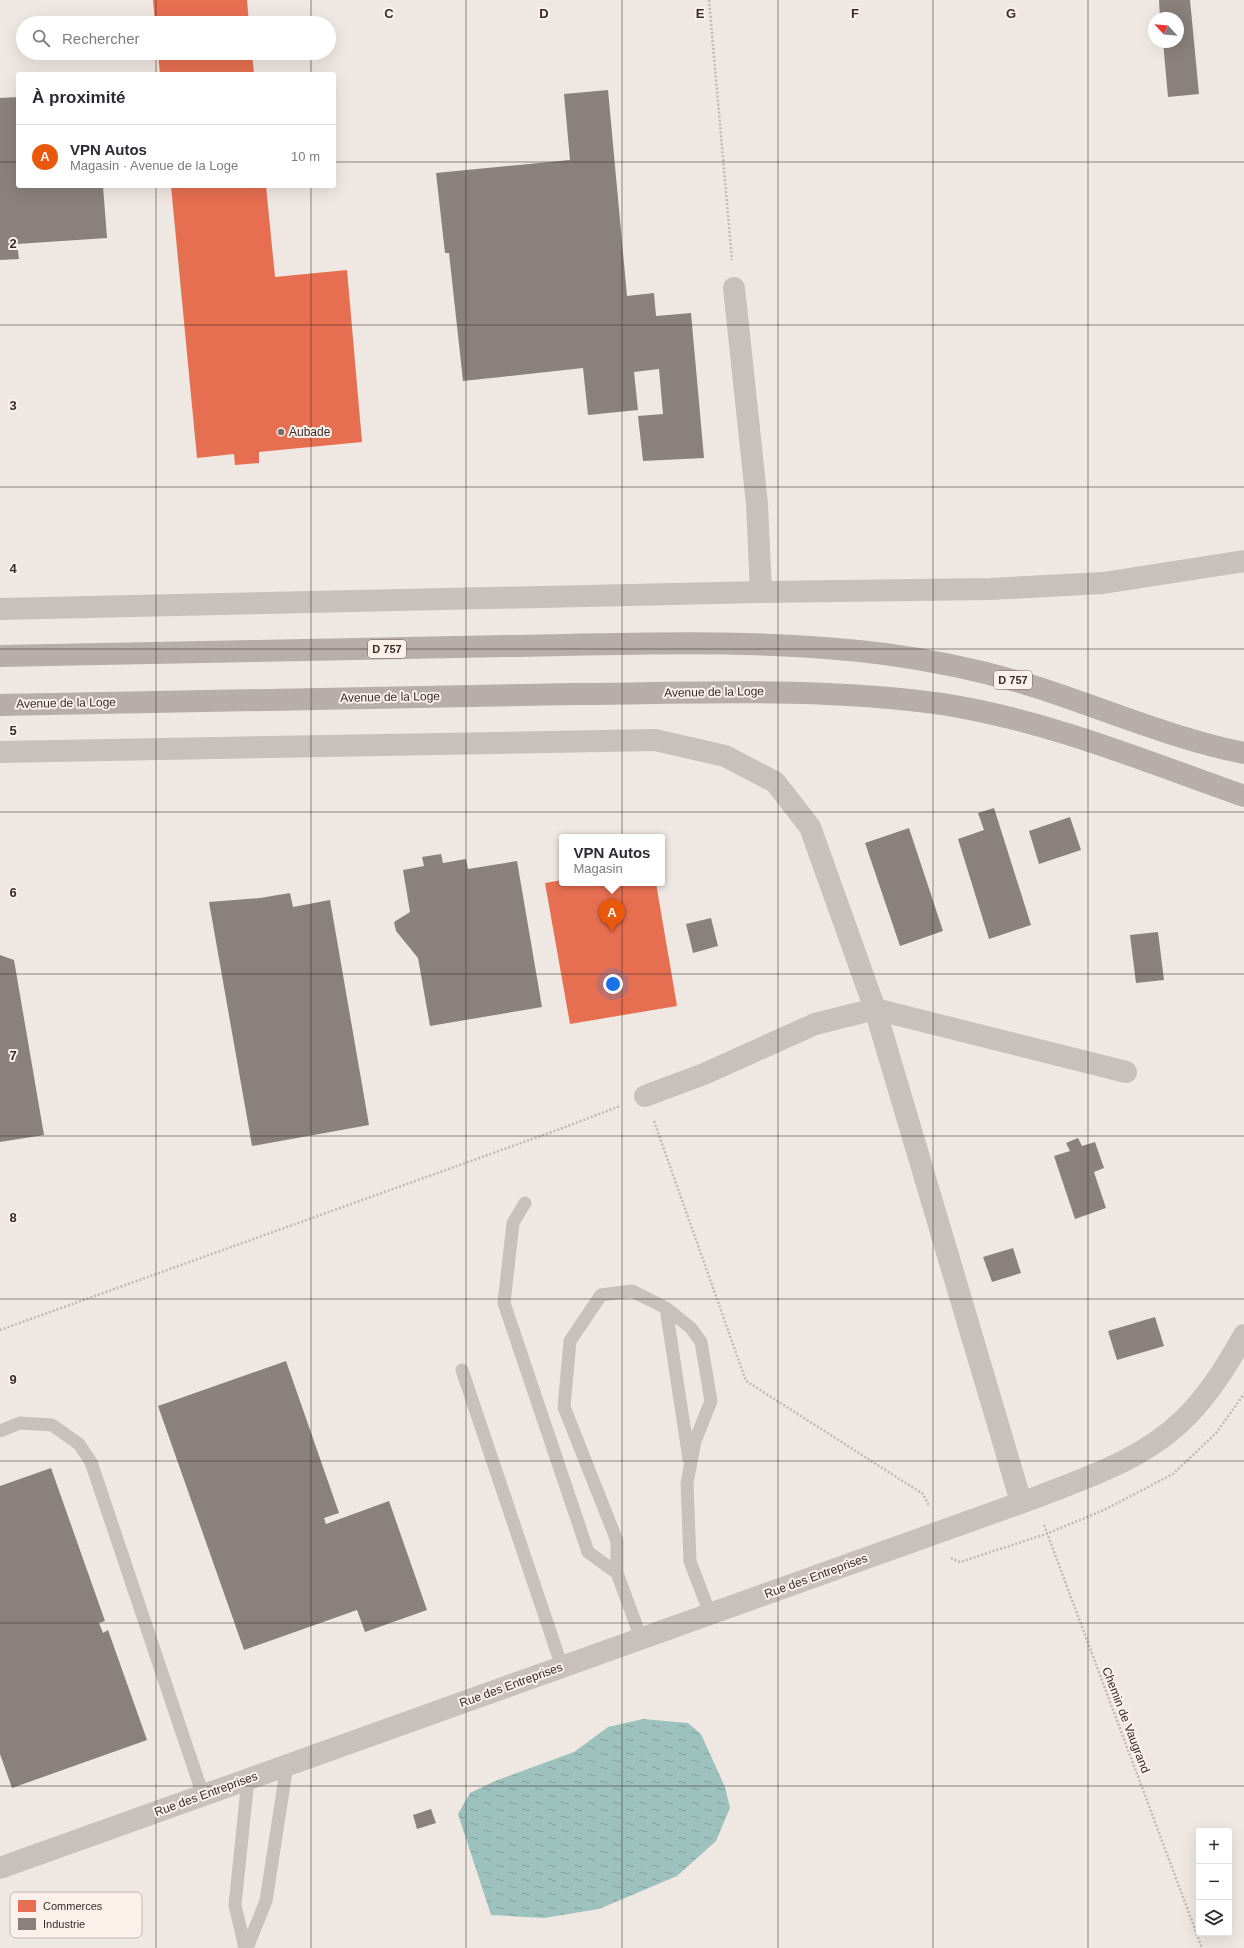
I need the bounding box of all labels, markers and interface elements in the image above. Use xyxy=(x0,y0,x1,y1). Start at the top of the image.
text: C xyxy=(384,6,394,21)
text: D xyxy=(539,6,549,21)
text: E xyxy=(696,6,705,21)
text: F xyxy=(851,6,859,21)
text: G xyxy=(1006,6,1016,21)
north arrow xyxy=(1148,12,1184,48)
search box xyxy=(16,16,336,60)
icon: search xyxy=(30,27,52,49)
text: Rechercher xyxy=(62,30,140,47)
text: À proximité xyxy=(32,88,126,107)
text: VPN Autos xyxy=(70,141,147,158)
text: A xyxy=(40,149,50,164)
text: 10 m xyxy=(291,149,320,164)
text: Magasin · Avenue de la Loge xyxy=(70,158,238,173)
text: 2 xyxy=(9,236,17,251)
text: 3 xyxy=(9,398,17,413)
place label: Aubade xyxy=(289,425,331,439)
marker: Aubade xyxy=(276,427,286,437)
text: 4 xyxy=(9,561,17,576)
road number: D 757 xyxy=(368,640,406,658)
road number: D 757 xyxy=(994,671,1032,689)
street label: Avenue de la Loge xyxy=(664,684,764,700)
street label: Avenue de la Loge xyxy=(340,689,440,705)
street label: Avenue de la Loge xyxy=(16,695,116,711)
text: 5 xyxy=(9,723,17,738)
popup xyxy=(559,834,665,886)
text: VPN Autos xyxy=(574,844,650,861)
text: Magasin xyxy=(574,861,623,876)
text: 6 xyxy=(9,885,17,900)
pin: A xyxy=(599,899,625,932)
your location xyxy=(603,974,623,994)
text: 7 xyxy=(9,1048,17,1063)
text: 8 xyxy=(9,1210,17,1225)
text: 9 xyxy=(9,1372,17,1387)
street label: Rue des Entreprises xyxy=(763,1551,869,1601)
street label: Rue des Entreprises xyxy=(458,1660,564,1710)
street label: Chemin de Vaugrand xyxy=(1099,1665,1153,1775)
street label: Rue des Entreprises xyxy=(153,1769,259,1819)
map controls xyxy=(1196,1828,1232,1936)
button: + xyxy=(1196,1828,1232,1864)
button: − xyxy=(1196,1864,1232,1900)
legend xyxy=(10,1892,142,1938)
text: Commerces xyxy=(43,1900,103,1912)
button: layers xyxy=(1196,1900,1232,1936)
text: Industrie xyxy=(43,1918,85,1930)

